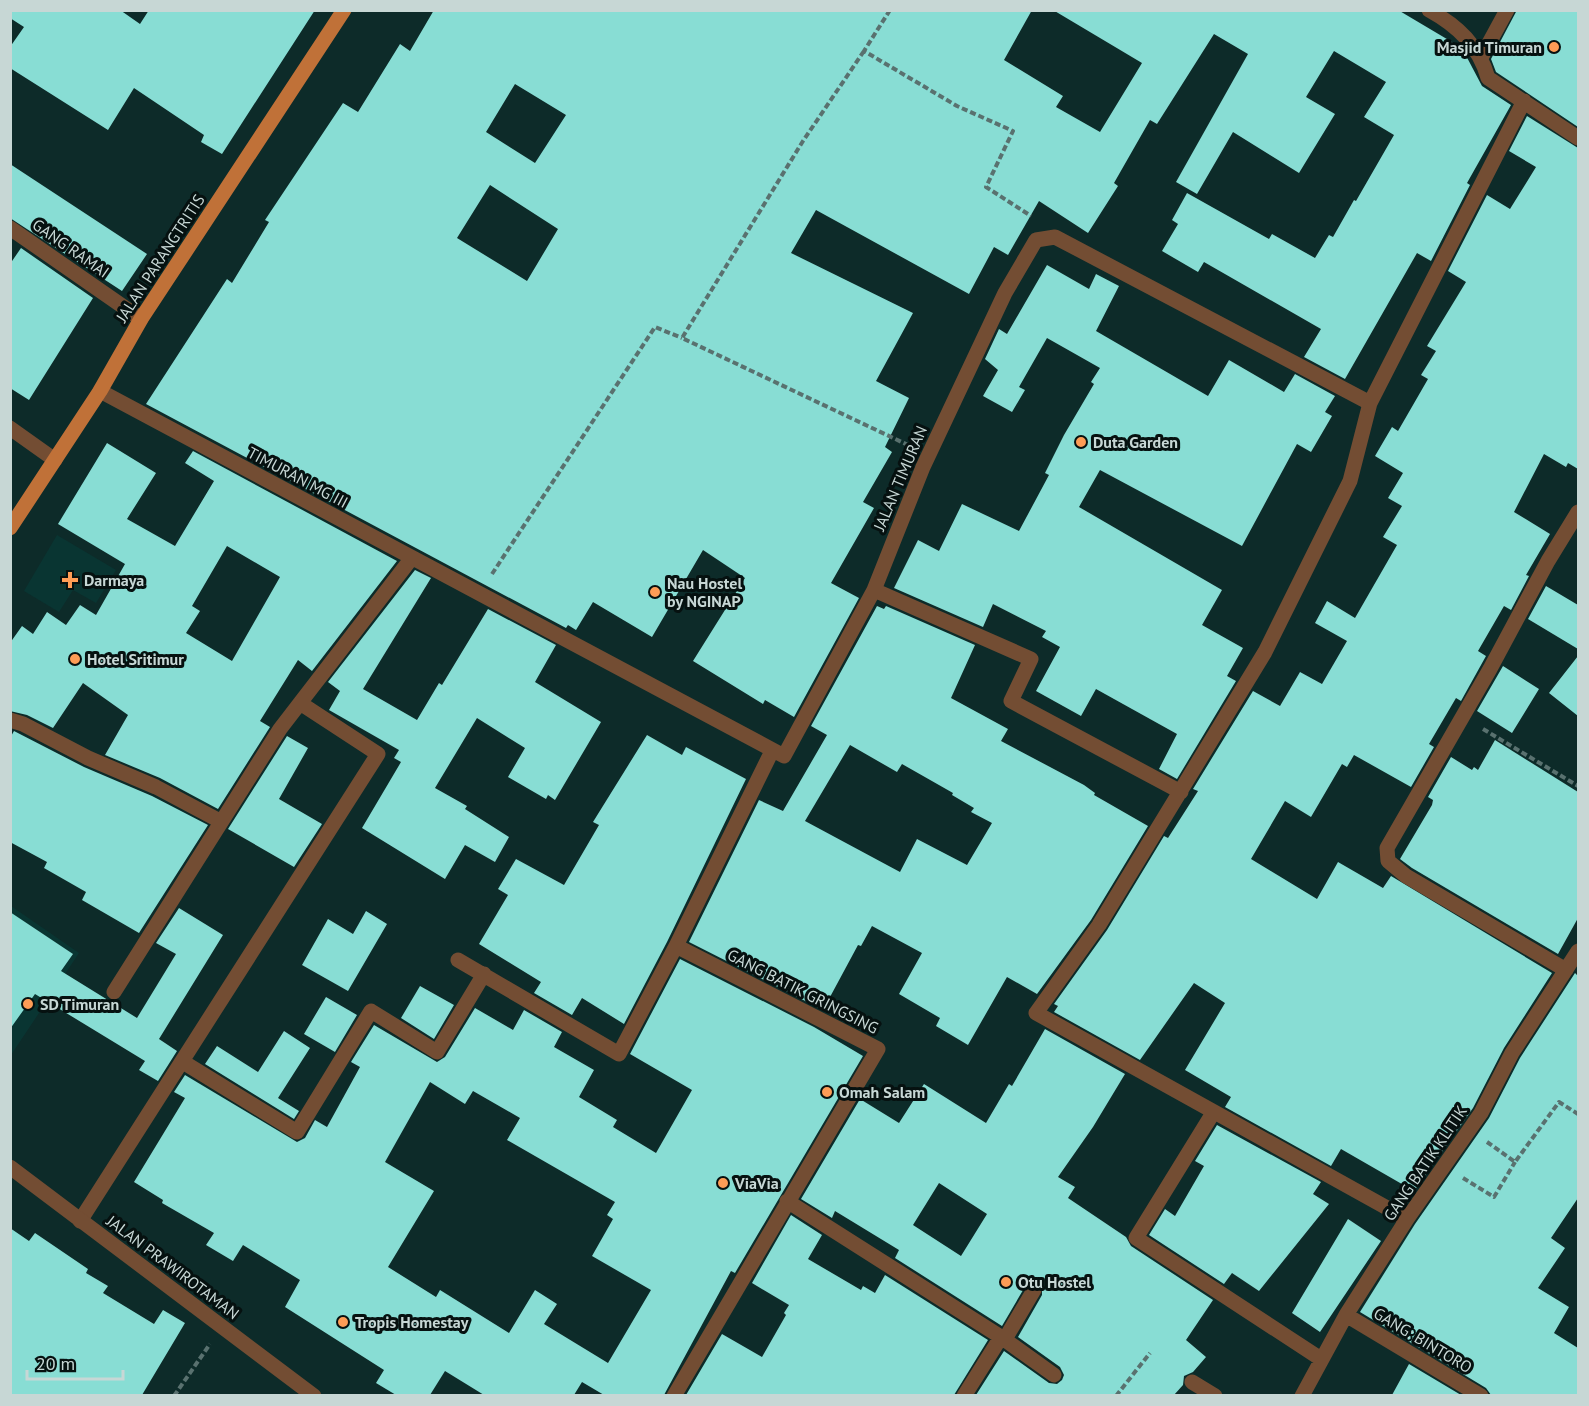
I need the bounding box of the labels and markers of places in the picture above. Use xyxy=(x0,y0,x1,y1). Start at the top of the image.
place label: Masjid Timuran xyxy=(1437,37,1542,57)
marker: Masjid Timuran xyxy=(1547,40,1561,54)
place label: Duta Garden xyxy=(1093,432,1178,452)
marker: Duta Garden xyxy=(1074,435,1088,449)
place label: Darmaya xyxy=(84,570,144,590)
marker: Darmaya xyxy=(61,571,79,589)
place label: Nau Hostel by NGINAP xyxy=(667,573,742,611)
marker: Nau Hostel by NGINAP xyxy=(648,585,662,599)
place label: Hotel Sritimur xyxy=(87,649,184,669)
marker: Hotel Sritimur xyxy=(68,652,82,666)
place label: SD Timuran xyxy=(40,994,119,1014)
marker: SD Timuran xyxy=(21,997,35,1011)
place label: Omah Salam xyxy=(839,1082,925,1102)
marker: Omah Salam xyxy=(820,1085,834,1099)
place label: ViaVia xyxy=(734,1173,779,1193)
marker: ViaVia xyxy=(716,1176,730,1190)
place label: Otu Hostel xyxy=(1018,1272,1091,1292)
marker: Otu Hostel xyxy=(999,1275,1013,1289)
place label: Tropis Homestay xyxy=(355,1312,469,1332)
marker: Tropis Homestay xyxy=(336,1315,350,1329)

